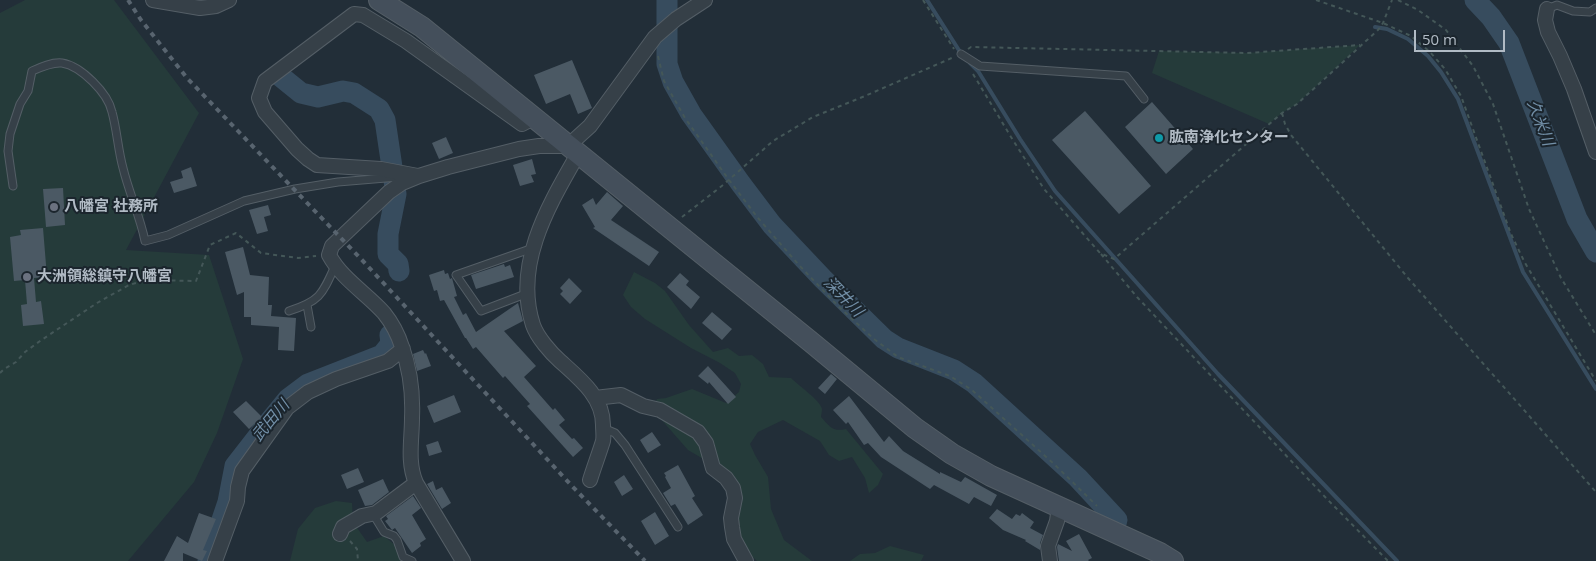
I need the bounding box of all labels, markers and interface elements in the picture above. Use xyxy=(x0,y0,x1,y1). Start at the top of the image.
scale bar xyxy=(1416,20,1507,52)
text: 50 m xyxy=(1422,29,1457,49)
water label: 久米川 xyxy=(1522,97,1558,149)
place label: 肱南浄化センター xyxy=(1169,129,1289,147)
marker: 肱南浄化センター xyxy=(1153,132,1165,144)
place label: 八幡宮 社務所 xyxy=(64,198,158,216)
marker: 八幡宮 社務所 xyxy=(48,201,60,213)
place label: 大洲領総鎮守八幡宮 xyxy=(37,268,172,286)
marker: 大洲領総鎮守八幡宮 xyxy=(21,271,33,283)
water label: 深井川 xyxy=(819,273,867,321)
water label: 武田川 xyxy=(248,396,294,446)

